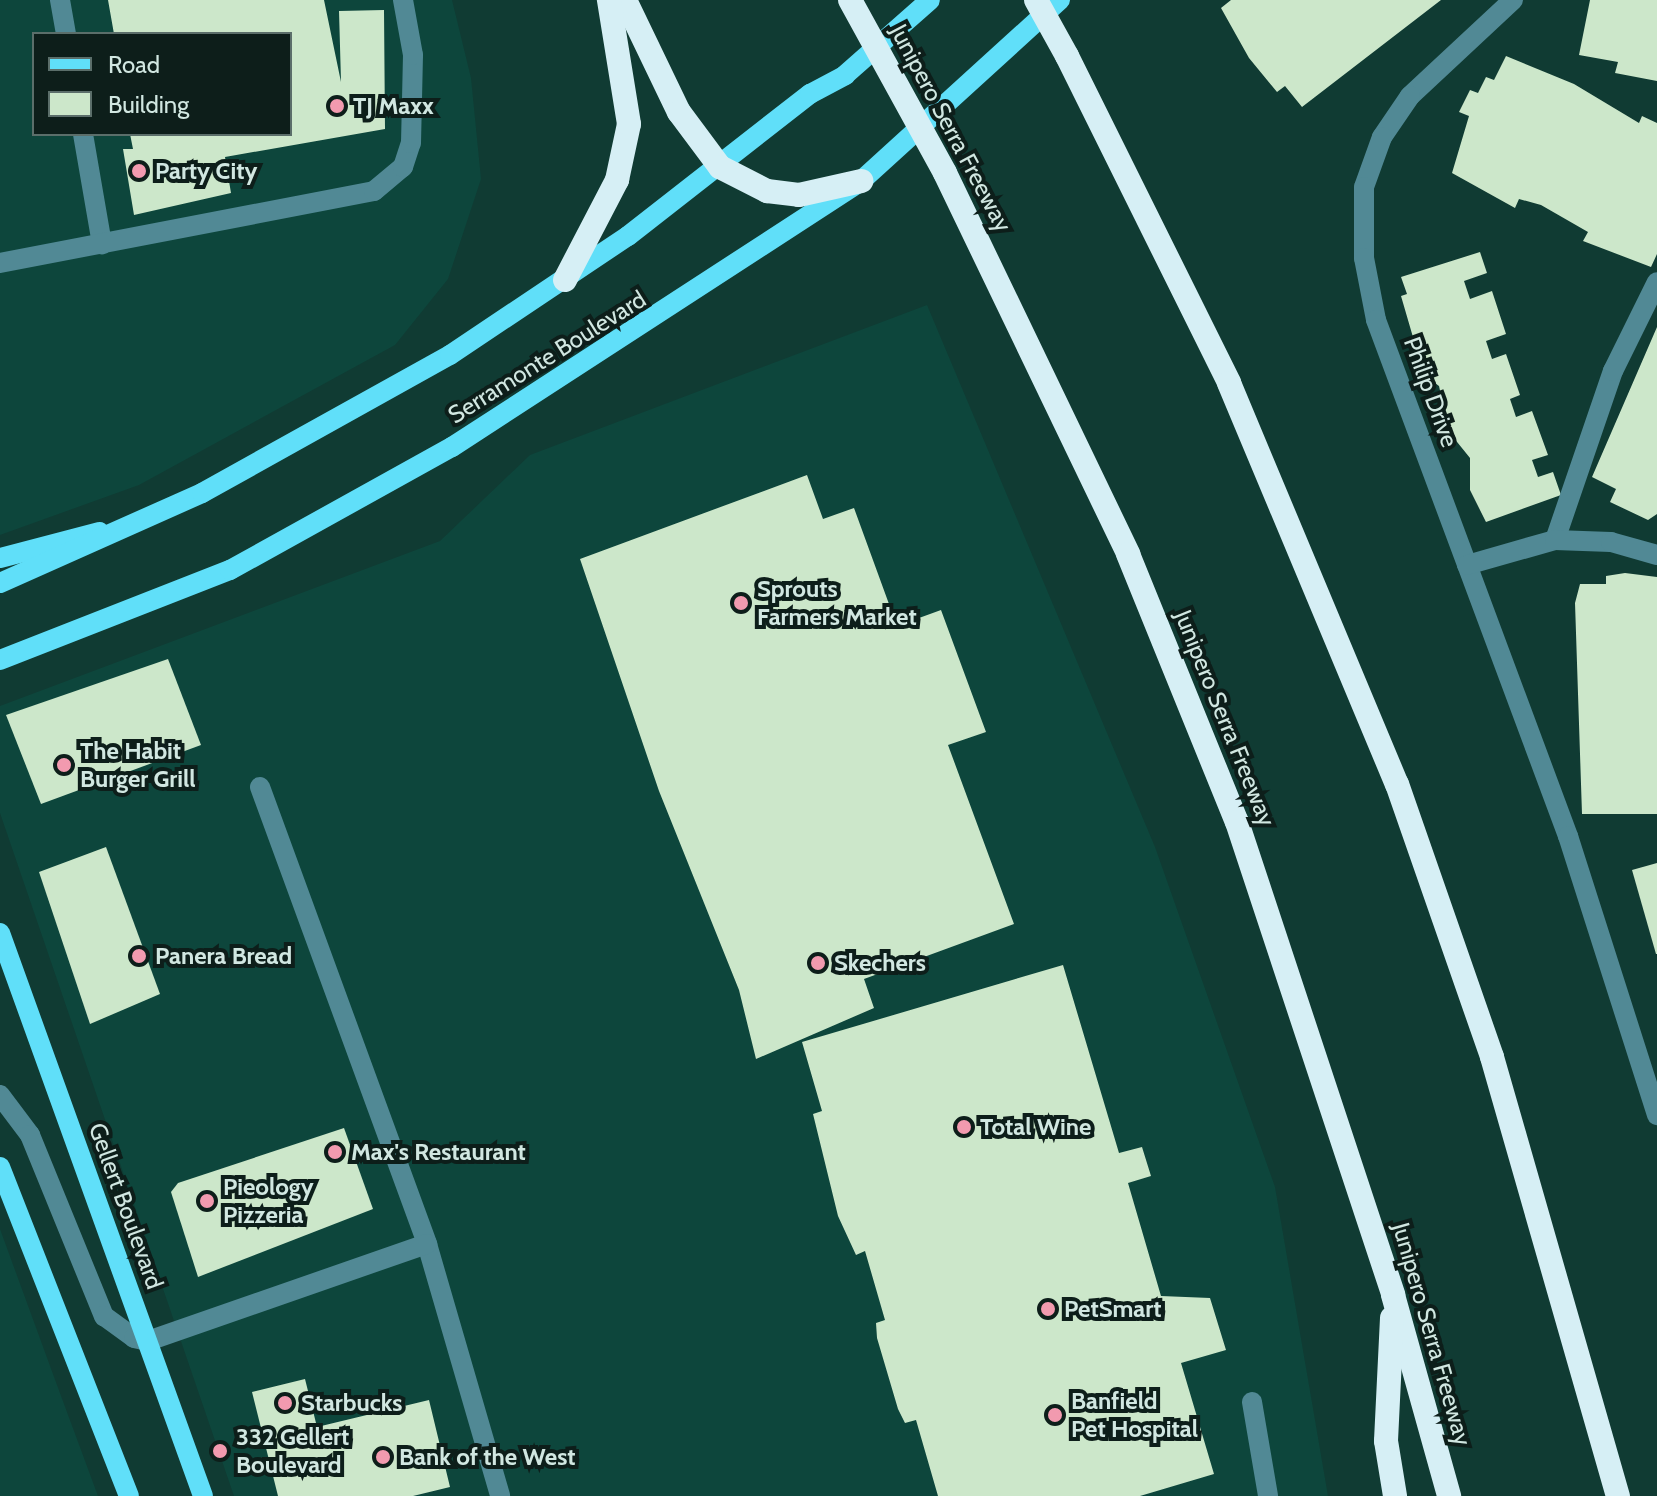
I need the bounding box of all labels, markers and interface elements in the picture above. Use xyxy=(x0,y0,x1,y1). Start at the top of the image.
street label: Junipero Serra Freeway xyxy=(884,19,1018,237)
legend xyxy=(32,32,292,136)
text: Road xyxy=(108,50,160,79)
text: Building xyxy=(108,90,189,119)
place label: TJ Maxx xyxy=(353,92,434,120)
marker: TJ Maxx xyxy=(328,97,346,115)
place label: Party City xyxy=(155,157,257,185)
marker: Party City xyxy=(130,162,148,180)
street label: Serramonte Boulevard xyxy=(443,284,651,430)
street label: Philip Drive xyxy=(1398,333,1464,451)
place label: Sprouts Farmers Market xyxy=(757,575,917,631)
marker: Sprouts Farmers Market xyxy=(732,594,750,612)
street label: Junipero Serra Freeway xyxy=(1168,606,1282,830)
place label: The Habit Burger Grill xyxy=(80,737,196,793)
marker: The Habit Burger Grill xyxy=(55,756,73,774)
place label: Panera Bread xyxy=(155,942,292,970)
marker: Panera Bread xyxy=(130,947,148,965)
place label: Skechers xyxy=(834,949,926,977)
marker: Skechers xyxy=(809,954,827,972)
place label: Total Wine xyxy=(980,1113,1091,1141)
marker: Total Wine xyxy=(955,1118,973,1136)
street label: Gellert Boulevard xyxy=(83,1119,169,1293)
place label: Max's Restaurant xyxy=(351,1138,526,1166)
marker: Max's Restaurant xyxy=(326,1143,344,1161)
place label: Pieology Pizzeria xyxy=(223,1173,314,1229)
marker: Pieology Pizzeria xyxy=(198,1192,216,1210)
street label: Junipero Serra Freeway xyxy=(1386,1219,1478,1449)
place label: PetSmart xyxy=(1064,1295,1161,1323)
marker: PetSmart xyxy=(1039,1300,1057,1318)
place label: Banfield Pet Hospital xyxy=(1071,1387,1198,1443)
place label: Starbucks xyxy=(301,1389,402,1417)
marker: Starbucks xyxy=(276,1394,294,1412)
marker: Banfield Pet Hospital xyxy=(1046,1406,1064,1424)
place label: 332 Gellert Boulevard xyxy=(236,1423,349,1479)
marker: 332 Gellert Boulevard xyxy=(211,1442,229,1460)
place label: Bank of the West xyxy=(399,1443,576,1471)
marker: Bank of the West xyxy=(374,1448,392,1466)

